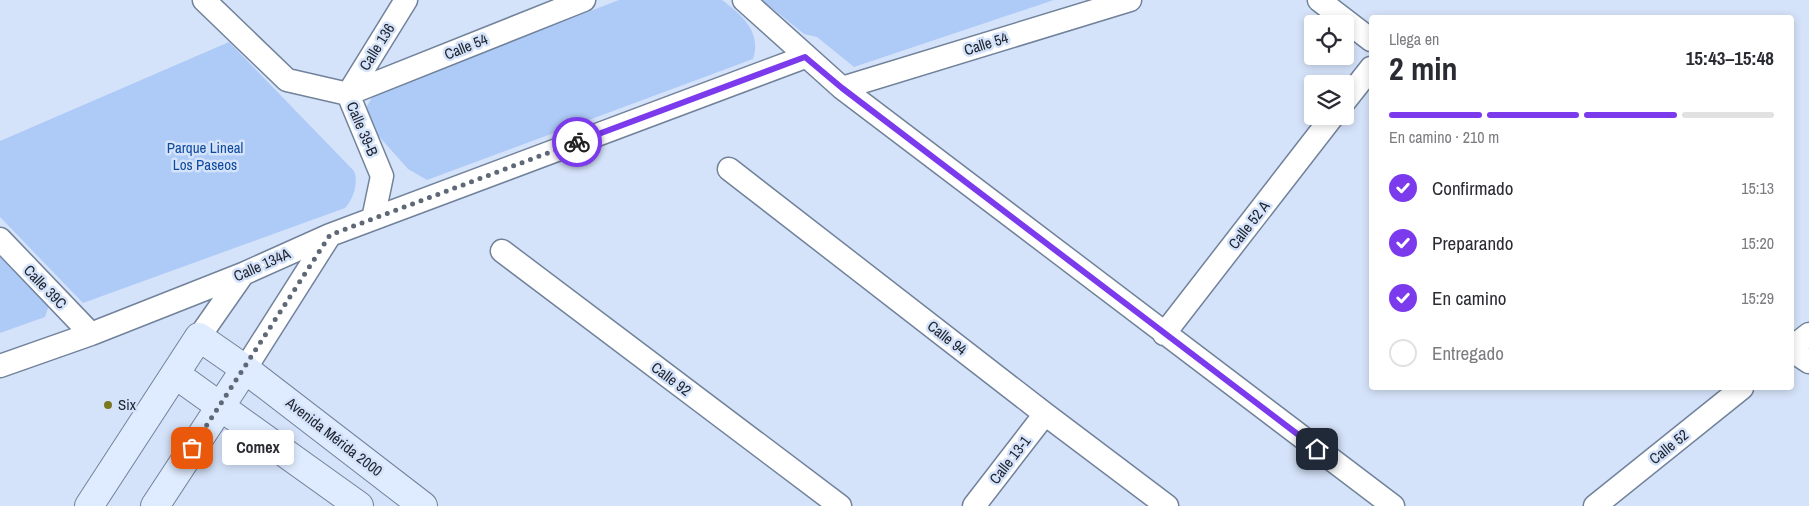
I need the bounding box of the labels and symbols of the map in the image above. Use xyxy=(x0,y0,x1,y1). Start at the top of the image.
street label: Calle 136 xyxy=(354,19,399,74)
street label: Calle 54 xyxy=(961,27,1011,60)
street label: Calle 54 xyxy=(441,28,491,65)
street label: Calle 39-B xyxy=(342,98,383,159)
courier xyxy=(552,117,602,167)
park label: Parque Lineal Los Paseos xyxy=(167,137,243,175)
street label: Calle 52 A xyxy=(1223,196,1275,253)
street label: Calle 134A xyxy=(230,242,294,286)
street label: Calle 39C xyxy=(19,260,72,313)
street label: Calle 94 xyxy=(923,315,972,360)
street label: Calle 92 xyxy=(647,357,696,401)
street label: Avenida Mérida 2000 xyxy=(281,392,387,481)
place label: Six xyxy=(118,394,137,415)
marker: Six xyxy=(102,399,114,411)
street label: Calle 52 xyxy=(1645,424,1693,469)
pin xyxy=(171,427,213,469)
pin xyxy=(1296,428,1338,470)
callout: Comex xyxy=(222,430,294,466)
street label: Calle 13-1 xyxy=(984,431,1035,488)

